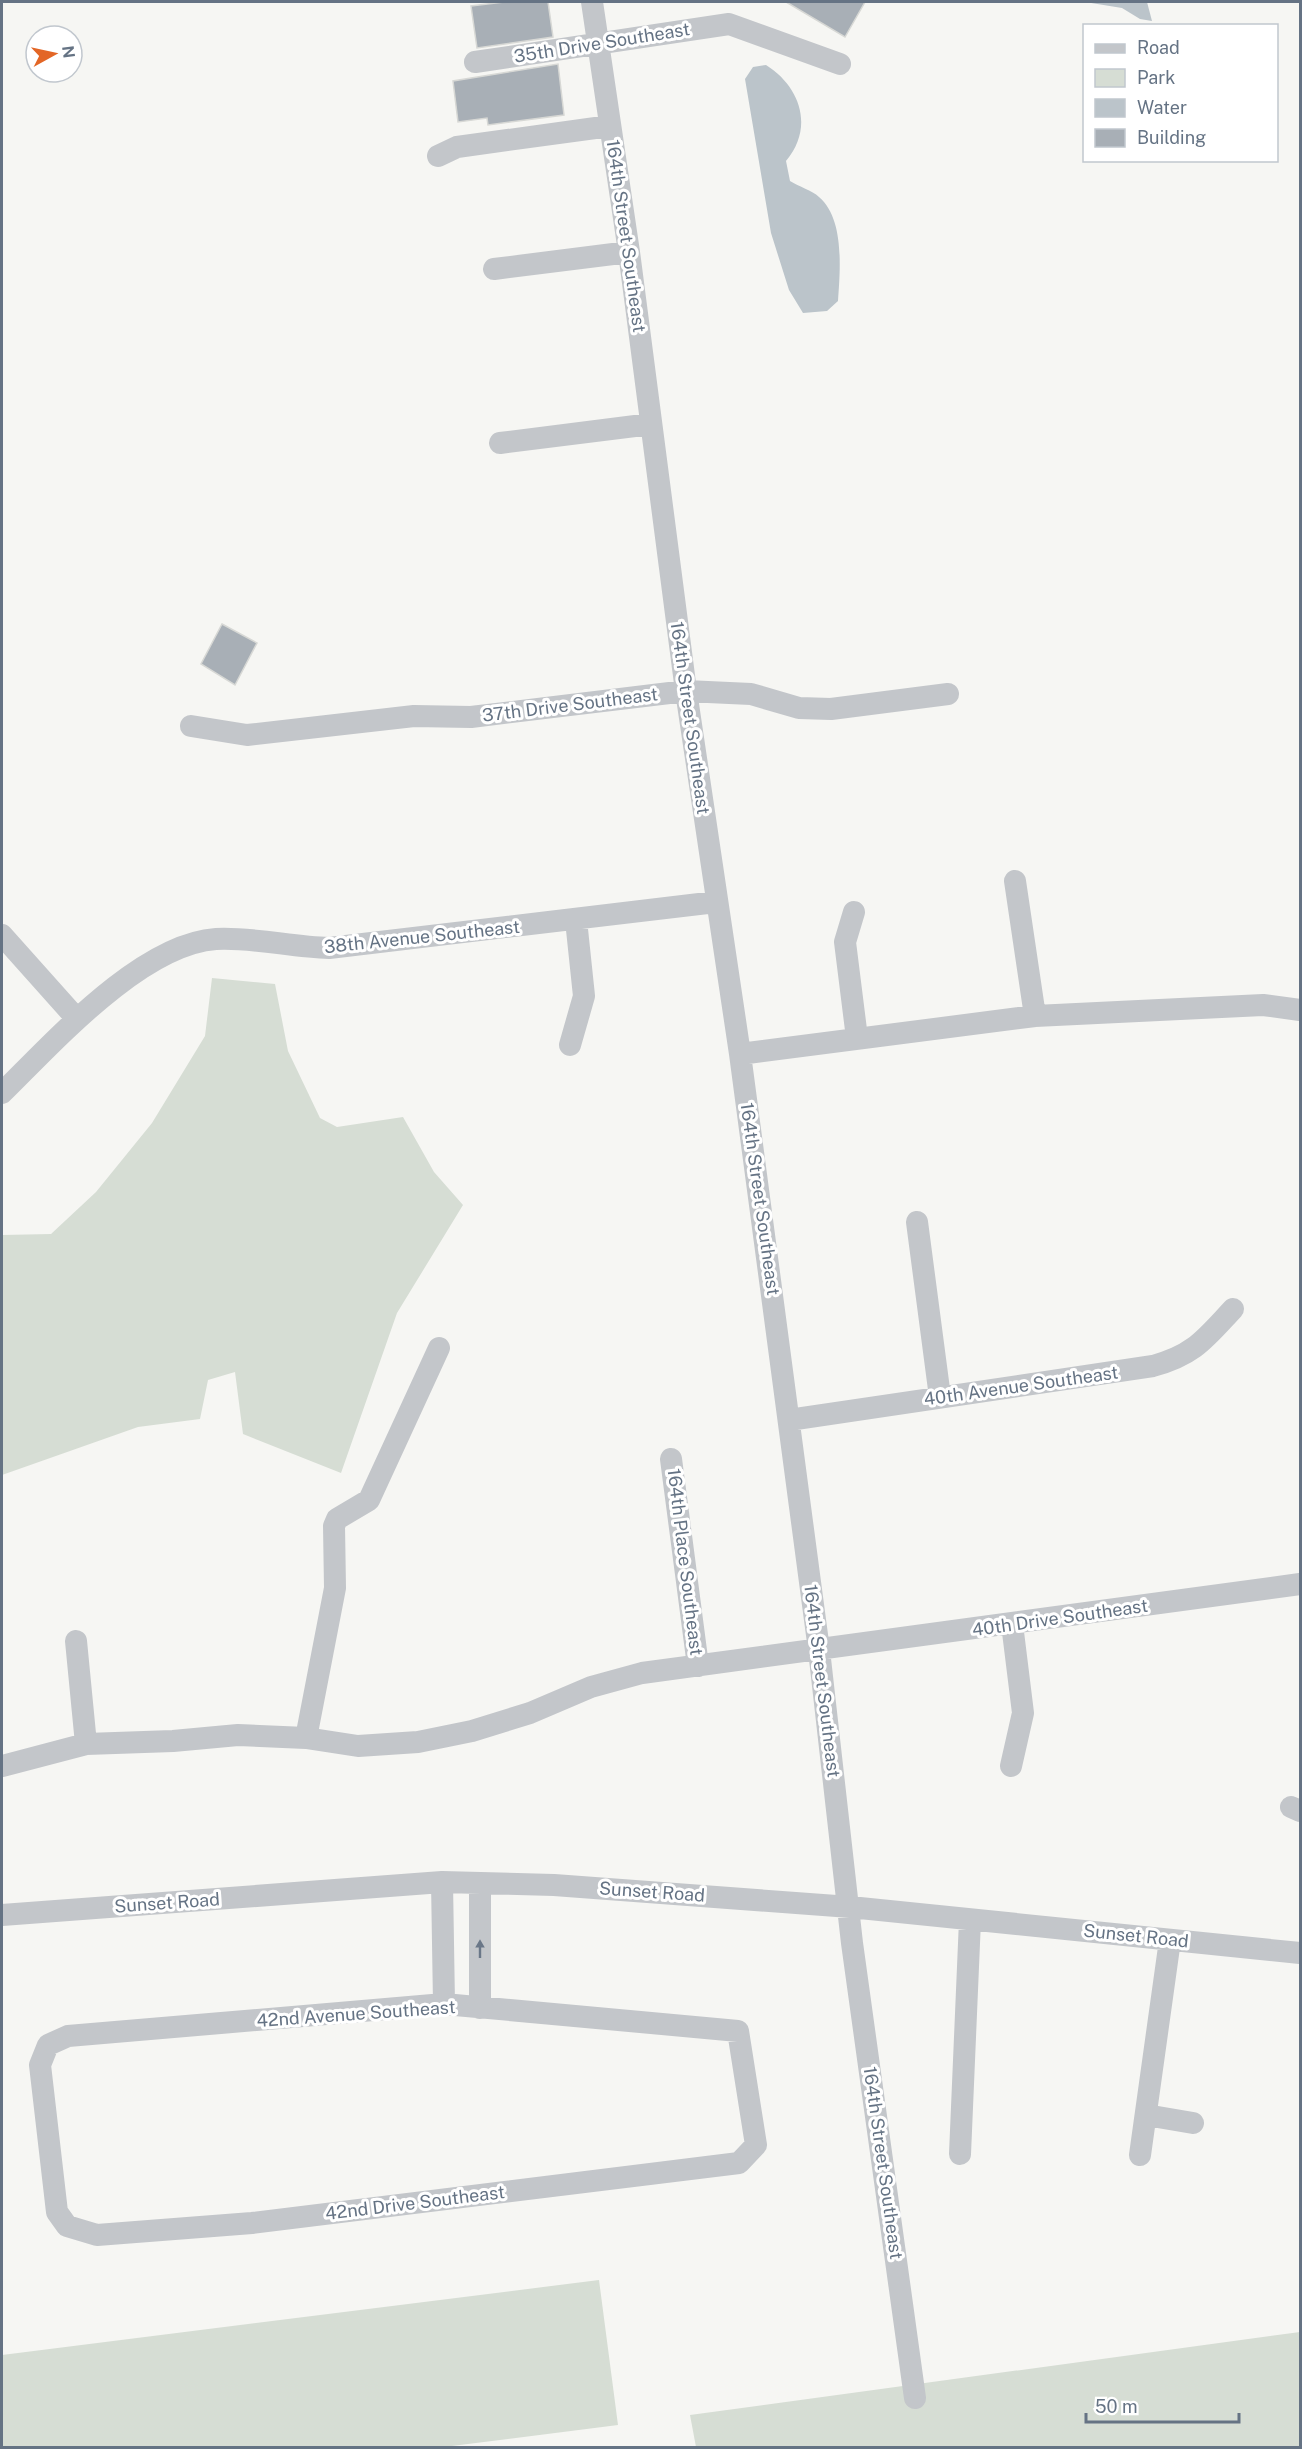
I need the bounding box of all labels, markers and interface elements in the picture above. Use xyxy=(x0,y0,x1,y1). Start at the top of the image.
street label: 35th Drive Southeast xyxy=(512,18,691,67)
north arrow xyxy=(24,24,84,84)
legend xyxy=(1083,24,1278,162)
text: Road xyxy=(1137,37,1180,58)
text: N xyxy=(58,44,79,60)
text: Park xyxy=(1137,67,1175,88)
text: Water xyxy=(1137,97,1187,118)
text: Building xyxy=(1137,127,1206,148)
street label: 164th Street Southeast xyxy=(603,138,650,334)
street label: 164th Street Southeast xyxy=(667,620,714,816)
street label: 37th Drive Southeast xyxy=(481,683,659,726)
street label: 38th Avenue Southeast xyxy=(323,916,521,957)
street label: 164th Street Southeast xyxy=(737,1101,784,1297)
street label: 40th Avenue Southeast xyxy=(922,1361,1119,1410)
street label: 164th Place Southeast xyxy=(664,1467,707,1657)
street label: 164th Street Southeast xyxy=(800,1583,845,1779)
street label: 40th Drive Southeast xyxy=(971,1595,1149,1640)
street label: Sunset Road xyxy=(599,1877,706,1906)
street label: Sunset Road xyxy=(113,1888,220,1917)
street label: Sunset Road xyxy=(1082,1920,1190,1951)
one-way arrow xyxy=(475,1940,485,1959)
street label: 42nd Avenue Southeast xyxy=(256,1996,456,2031)
street label: 164th Street Southeast xyxy=(860,2065,907,2261)
street label: 42nd Drive Southeast xyxy=(324,2181,506,2224)
scale bar xyxy=(1086,2386,1239,2424)
text: 50 m xyxy=(1095,2396,1138,2417)

